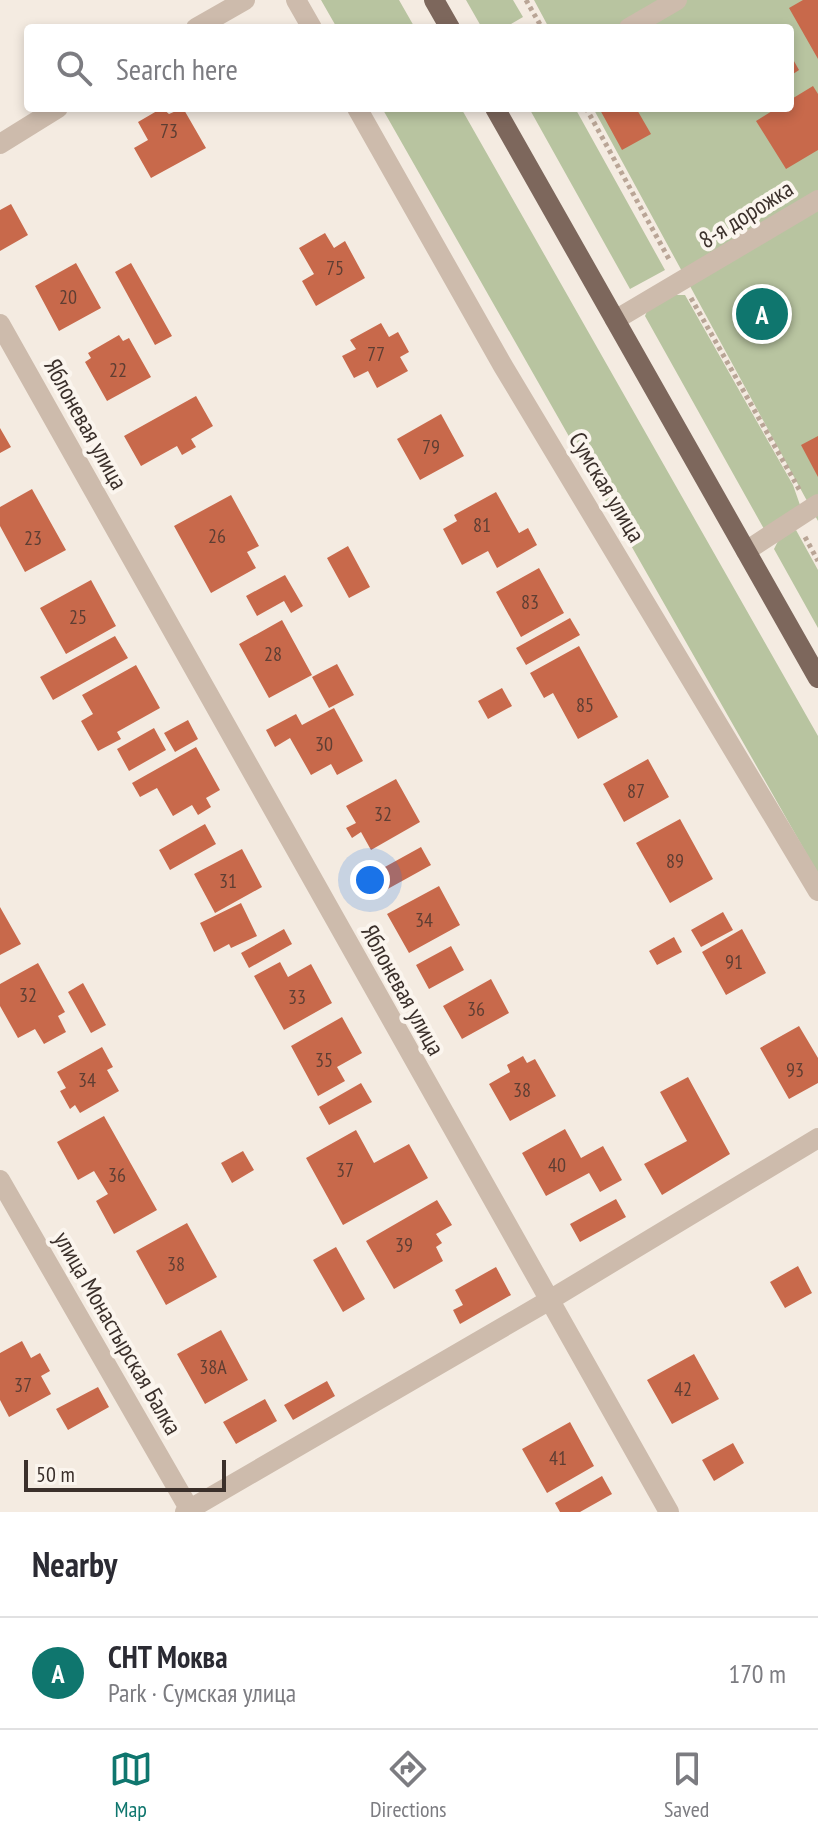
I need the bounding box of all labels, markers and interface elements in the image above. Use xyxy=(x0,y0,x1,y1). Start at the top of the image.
search box xyxy=(24,24,794,112)
icon: search xyxy=(52,46,96,90)
text: Search here xyxy=(116,49,238,88)
house number: 73 xyxy=(160,118,178,144)
street label: 8-я дорожка xyxy=(693,173,799,255)
house number: 75 xyxy=(326,255,344,281)
house number: 20 xyxy=(59,284,77,310)
pin: A xyxy=(736,284,788,344)
house number: 77 xyxy=(367,341,385,367)
street label: Яблоневая улица xyxy=(37,353,135,495)
house number: 22 xyxy=(109,357,127,383)
street label: Сумская улица xyxy=(562,426,652,548)
house number: 79 xyxy=(422,434,440,460)
house number: 81 xyxy=(473,512,491,538)
house number: 26 xyxy=(208,523,226,549)
house number: 23 xyxy=(24,525,42,551)
house number: 83 xyxy=(521,589,539,615)
house number: 25 xyxy=(69,604,87,630)
house number: 28 xyxy=(264,641,282,667)
house number: 85 xyxy=(576,692,594,718)
house number: 30 xyxy=(315,731,333,757)
house number: 87 xyxy=(627,778,645,804)
house number: 32 xyxy=(374,801,392,827)
house number: 89 xyxy=(666,848,684,874)
your location xyxy=(350,860,390,900)
house number: 31 xyxy=(219,868,237,894)
house number: 34 xyxy=(415,907,433,933)
street label: Яблоневая улица xyxy=(354,919,452,1061)
house number: 91 xyxy=(725,949,743,975)
house number: 32 xyxy=(19,982,37,1008)
house number: 33 xyxy=(288,984,306,1010)
house number: 36 xyxy=(467,996,485,1022)
house number: 35 xyxy=(315,1047,333,1073)
house number: 93 xyxy=(786,1057,804,1083)
house number: 34 xyxy=(78,1067,96,1093)
house number: 38 xyxy=(513,1077,531,1103)
house number: 40 xyxy=(548,1152,566,1178)
house number: 37 xyxy=(336,1157,354,1183)
house number: 36 xyxy=(108,1162,126,1188)
street label: улица Монастырская Балка xyxy=(47,1226,189,1440)
house number: 39 xyxy=(395,1232,413,1258)
house number: 38 xyxy=(167,1251,185,1277)
house number: 38А xyxy=(199,1354,227,1380)
house number: 37 xyxy=(14,1372,32,1398)
house number: 42 xyxy=(674,1376,692,1402)
house number: 41 xyxy=(549,1445,567,1471)
scale bar xyxy=(24,1456,226,1492)
text: 50 m xyxy=(36,1460,75,1488)
text: Nearby xyxy=(32,1542,117,1586)
text: СНТ Моква xyxy=(108,1637,228,1676)
text: A xyxy=(51,1657,65,1690)
text: 170 m xyxy=(728,1657,786,1690)
text: Park · Сумская улица xyxy=(108,1676,296,1709)
tab: Map xyxy=(109,1747,153,1823)
tab: Directions xyxy=(370,1747,447,1823)
tab: Saved xyxy=(664,1747,709,1823)

